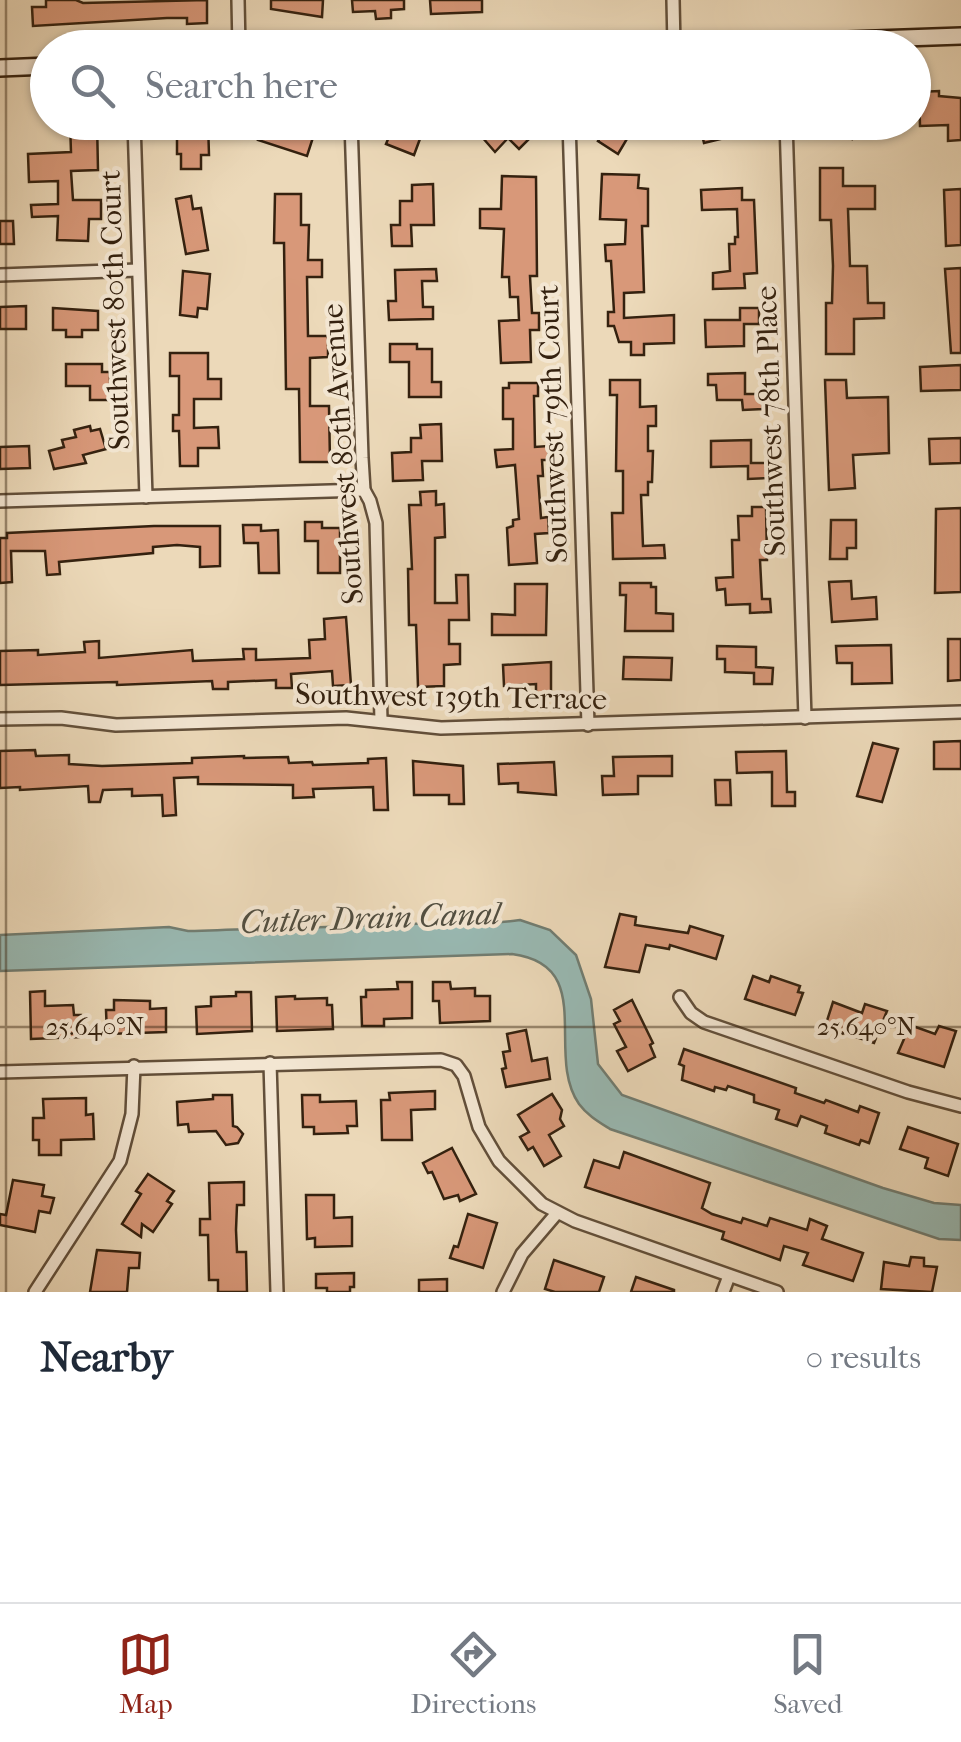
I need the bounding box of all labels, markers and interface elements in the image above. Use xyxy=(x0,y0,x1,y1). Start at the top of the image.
search box xyxy=(30,30,931,140)
icon: search xyxy=(65,58,120,113)
text: Search here xyxy=(145,63,338,108)
street label: Southwest 80th Court xyxy=(93,169,137,451)
street label: Southwest 79th Court xyxy=(531,284,575,564)
street label: Southwest 78th Place xyxy=(749,285,793,557)
street label: Southwest 80th Avenue xyxy=(315,302,371,606)
street label: Southwest 139th Terrace xyxy=(295,677,607,717)
water label: Cutler Drain Canal xyxy=(240,895,504,941)
text: 25.640°N xyxy=(46,1012,144,1041)
text: 25.640°N xyxy=(817,1012,915,1041)
text: Nearby xyxy=(40,1333,172,1382)
text: 0 results xyxy=(805,1339,921,1376)
tab: Map xyxy=(118,1627,173,1720)
tab: Directions xyxy=(410,1627,536,1720)
tab: Saved xyxy=(773,1627,843,1720)

